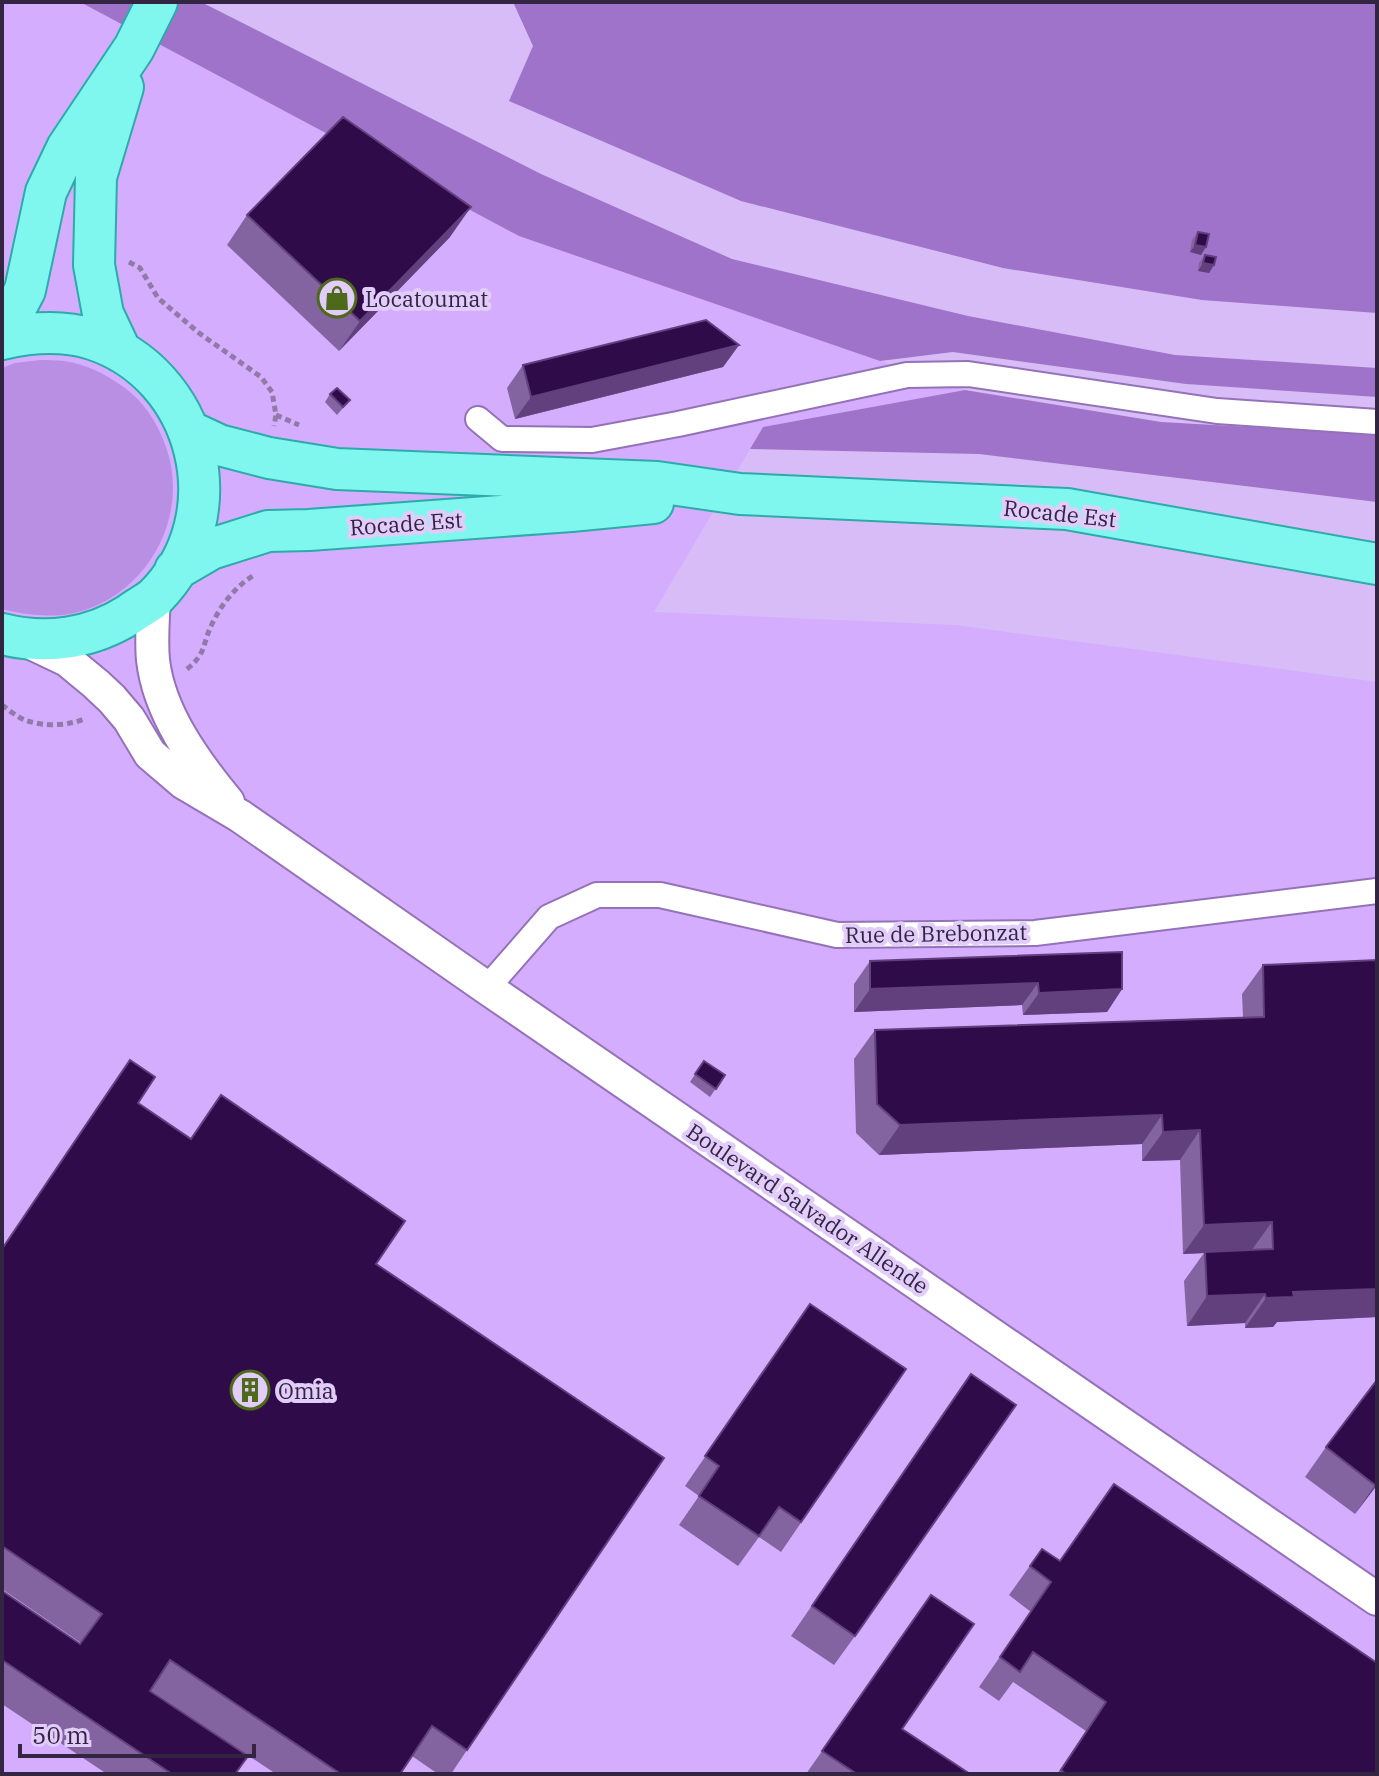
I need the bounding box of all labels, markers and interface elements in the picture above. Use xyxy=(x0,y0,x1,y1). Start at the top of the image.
shop icon: Locatoumat xyxy=(316,277,358,319)
place label: Locatoumat xyxy=(365,284,488,313)
street label: Rocade Est xyxy=(1002,493,1118,533)
street label: Rocade Est xyxy=(349,505,464,541)
street label: Rue de Brebonzat xyxy=(845,917,1028,949)
street label: Boulevard Salvador Allende xyxy=(682,1116,934,1300)
building icon: Omia xyxy=(229,1369,271,1411)
place label: Omia xyxy=(278,1376,334,1405)
scale bar xyxy=(20,1708,254,1758)
text: 50 m xyxy=(32,1719,89,1751)

